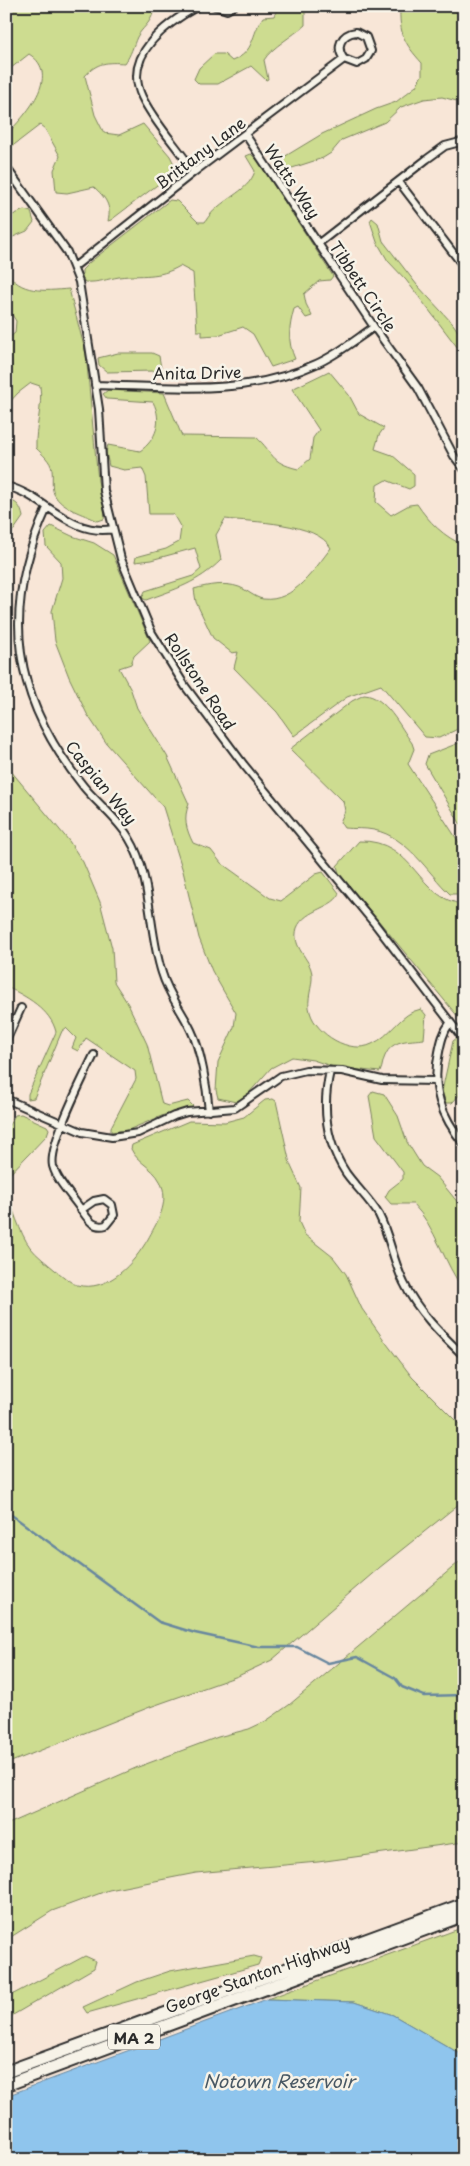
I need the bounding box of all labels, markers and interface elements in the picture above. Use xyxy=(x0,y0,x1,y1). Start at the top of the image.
street label: Brittany Lane xyxy=(150,110,250,194)
street label: Watts Way xyxy=(259,139,327,223)
street label: Tibbett Circle xyxy=(325,236,403,336)
street label: Anita Drive xyxy=(152,359,242,385)
street label: Rollstone Road xyxy=(160,628,242,734)
street label: Caspian Way xyxy=(60,735,144,829)
street label: George Stanton Highway xyxy=(162,1929,352,2019)
road number: MA 2 xyxy=(108,2024,160,2050)
water label: Notown Reservoir xyxy=(203,2067,357,2094)

